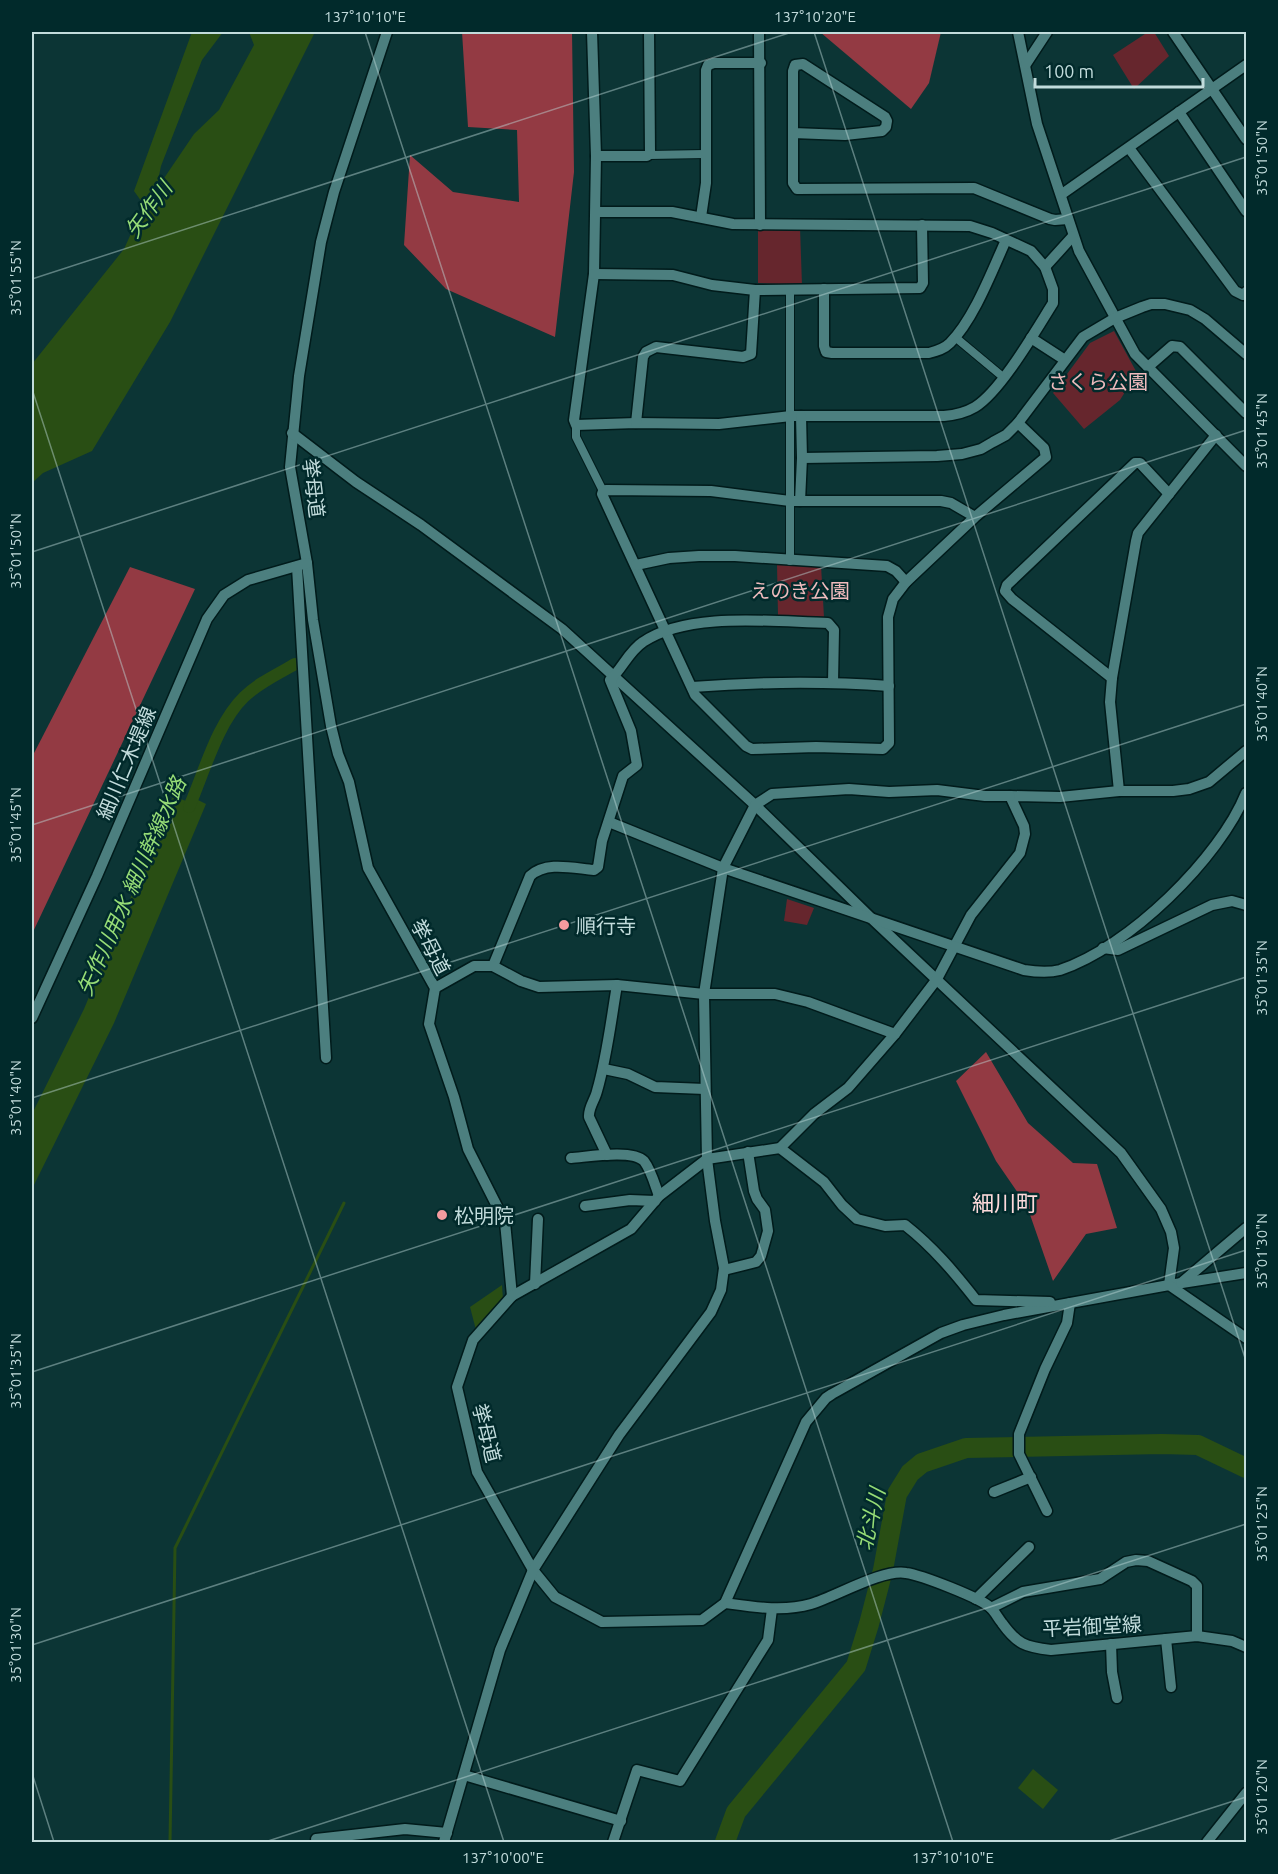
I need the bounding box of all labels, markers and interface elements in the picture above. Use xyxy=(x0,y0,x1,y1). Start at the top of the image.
text: 137°10'10"E xyxy=(324,8,406,25)
text: 137°10'20"E xyxy=(774,8,856,25)
scale bar xyxy=(1035,51,1203,89)
text: 100 m xyxy=(1044,61,1094,81)
text: 35°01'50"N xyxy=(1253,120,1270,196)
water label: 矢作川 xyxy=(120,175,177,242)
text: 35°01'55"N xyxy=(7,240,24,316)
park label: さくら公園 xyxy=(1048,370,1148,393)
text: 35°01'45"N xyxy=(1253,393,1270,469)
street label: 挙母道 xyxy=(299,457,329,519)
text: 35°01'50"N xyxy=(7,513,24,589)
park label: えのき公園 xyxy=(750,579,850,602)
text: 35°01'40"N xyxy=(1253,666,1270,742)
street label: 細川仁木堤線 xyxy=(92,703,160,823)
water label: 矢作川用水 細川幹線水路 xyxy=(72,772,191,999)
text: 35°01'45"N xyxy=(7,787,24,863)
place label: 順行寺 xyxy=(576,914,636,937)
street label: 挙母道 xyxy=(407,915,455,979)
marker: 順行寺 xyxy=(557,918,571,932)
text: 35°01'35"N xyxy=(1253,940,1270,1016)
text: 35°01'40"N xyxy=(7,1060,24,1136)
district label: 細川町 xyxy=(972,1190,1038,1215)
place label: 松明院 xyxy=(454,1204,514,1227)
marker: 松明院 xyxy=(435,1208,449,1222)
text: 35°01'30"N xyxy=(1253,1213,1270,1289)
text: 35°01'35"N xyxy=(7,1333,24,1409)
street label: 挙母道 xyxy=(469,1401,505,1465)
water label: 北斗川 xyxy=(851,1484,889,1552)
text: 35°01'25"N xyxy=(1253,1486,1270,1562)
text: 35°01'30"N xyxy=(7,1607,24,1683)
street label: 平岩御堂線 xyxy=(1041,1612,1143,1640)
text: 35°01'20"N xyxy=(1253,1759,1270,1835)
text: 137°10'00"E xyxy=(462,1849,544,1866)
text: 137°10'10"E xyxy=(912,1849,994,1866)

